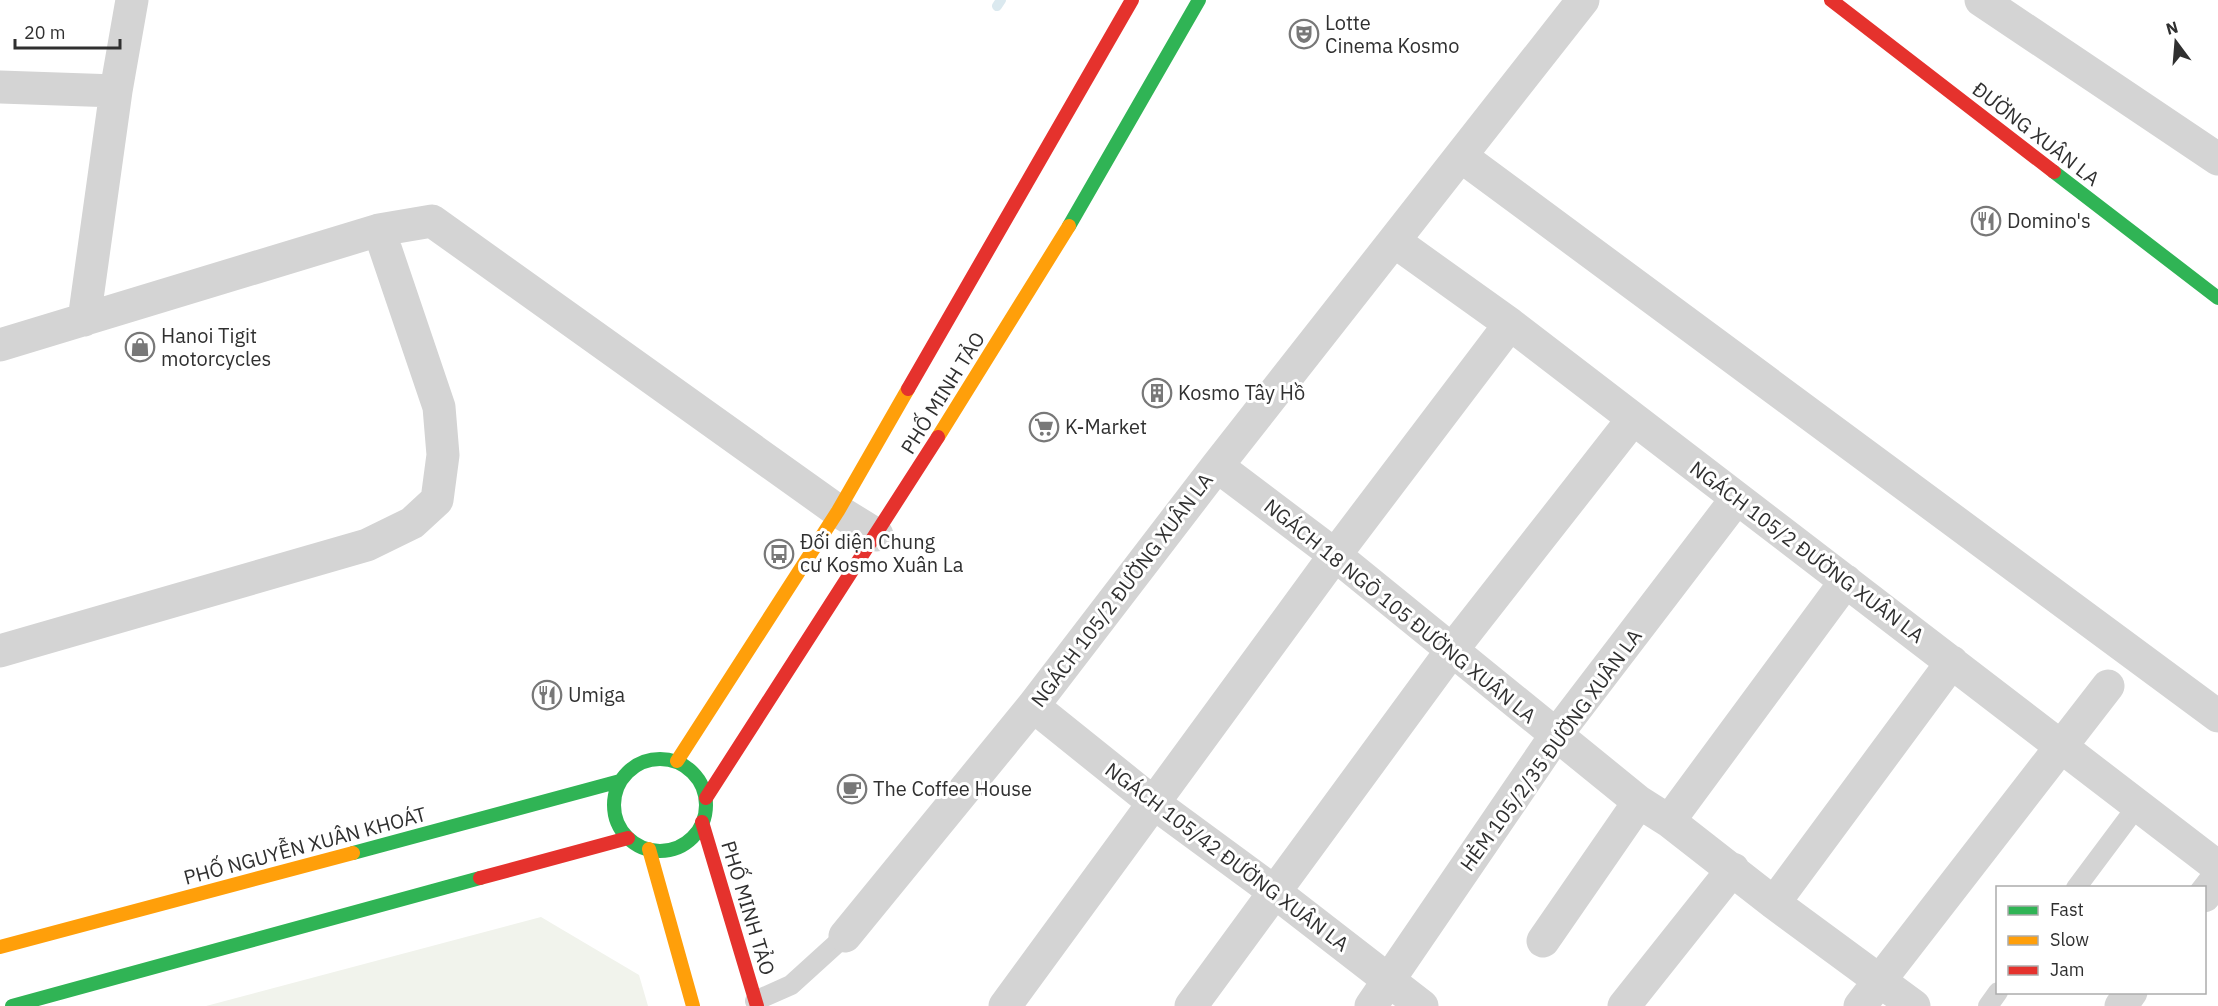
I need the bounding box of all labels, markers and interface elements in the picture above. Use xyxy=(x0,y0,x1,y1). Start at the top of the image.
place label: Lotte Cinema Kosmo xyxy=(1325,9,1459,59)
scale bar xyxy=(15,12,120,50)
north arrow xyxy=(2146,12,2206,72)
text: N xyxy=(2164,16,2180,39)
theatre icon: Lotte Cinema Kosmo xyxy=(1288,18,1320,50)
text: 20 m xyxy=(24,21,66,44)
street label: ĐƯỜNG XUÂN LA xyxy=(1967,75,2106,192)
restaurant icon: Domino's xyxy=(1970,205,2002,237)
place label: Domino's xyxy=(2007,207,2091,234)
place label: Hanoi Tigit motorcycles xyxy=(161,322,271,372)
street label: PHỐ MINH TẢO xyxy=(893,325,991,459)
shop icon: Hanoi Tigit motorcycles xyxy=(124,331,156,363)
building icon: Kosmo Tây Hồ xyxy=(1141,377,1173,409)
place label: Kosmo Tây Hồ xyxy=(1178,379,1305,406)
supermarket icon: K-Market xyxy=(1028,411,1060,443)
place label: K-Market xyxy=(1065,413,1147,440)
street label: NGÁCH 105/2 ĐƯỜNG XUÂN LA xyxy=(1685,455,1930,649)
street label: NGÁCH 105/2 ĐƯỜNG XUÂN LA xyxy=(1025,467,1219,712)
street label: NGÁCH 18 NGÕ 105 ĐƯỜNG XUÂN LA xyxy=(1259,492,1542,729)
place label: Đối diện Chung cư Kosmo Xuân La xyxy=(800,528,964,578)
bus stop icon: Đối diện Chung cư Kosmo Xuân La xyxy=(763,538,795,570)
street label: HẺM 105/2/35 ĐƯỜNG XUÂN LA xyxy=(1453,623,1648,876)
restaurant icon: Umiga xyxy=(531,679,563,711)
place label: Umiga xyxy=(568,681,626,708)
street label: NGÁCH 105/42 ĐƯỜNG XUÂN LA xyxy=(1100,756,1355,957)
cafe icon: The Coffee House xyxy=(836,773,868,805)
place label: The Coffee House xyxy=(873,775,1032,802)
street label: PHỐ NGUYỄN XUÂN KHOÁT xyxy=(180,798,429,891)
street label: PHỐ MINH TẢO xyxy=(715,837,784,978)
legend xyxy=(1996,886,2206,994)
text: Fast xyxy=(2050,898,2084,921)
text: Slow xyxy=(2050,928,2089,951)
text: Jam xyxy=(2050,958,2085,981)

